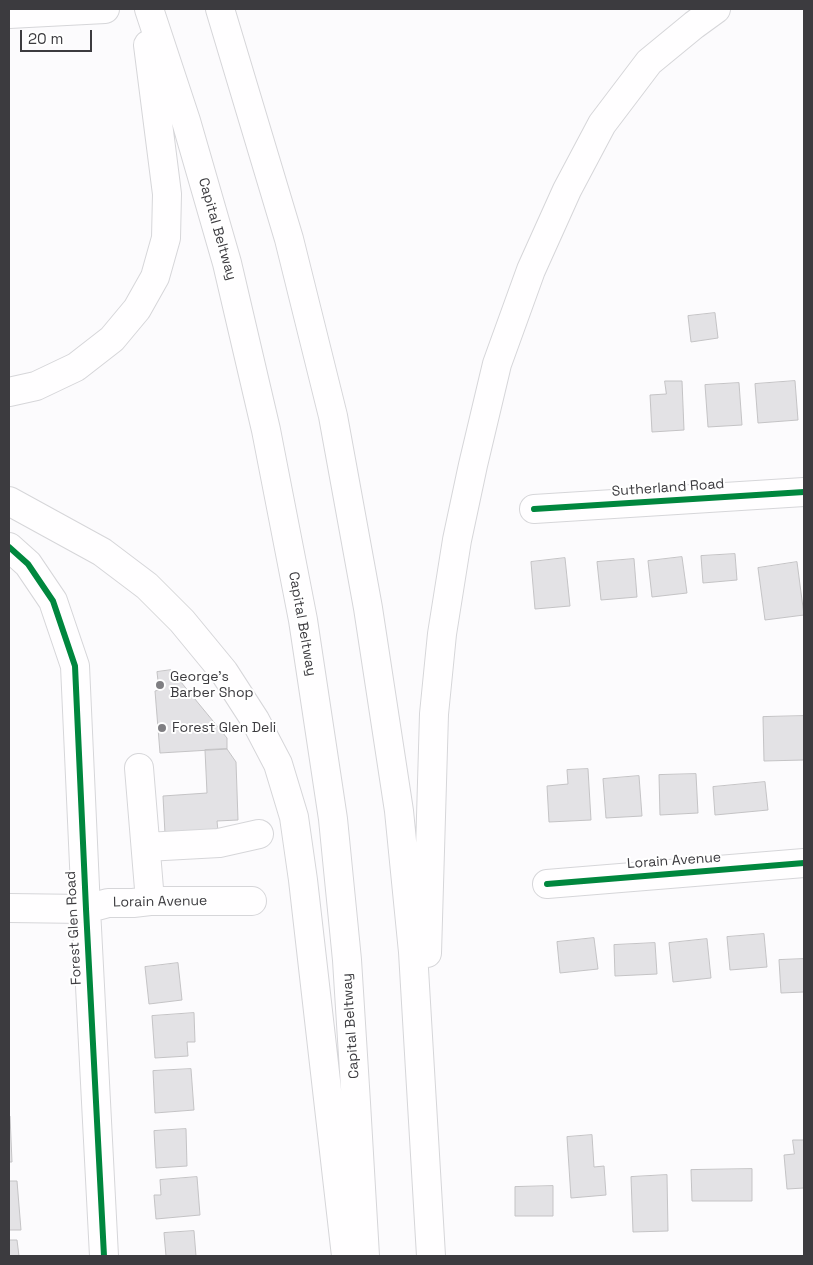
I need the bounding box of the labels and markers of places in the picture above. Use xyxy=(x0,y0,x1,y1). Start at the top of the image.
place label: George's Barber Shop xyxy=(170,669,254,702)
marker: George's Barber Shop xyxy=(154,679,166,691)
place label: Forest Glen Deli xyxy=(172,720,276,736)
marker: Forest Glen Deli xyxy=(156,722,168,734)

